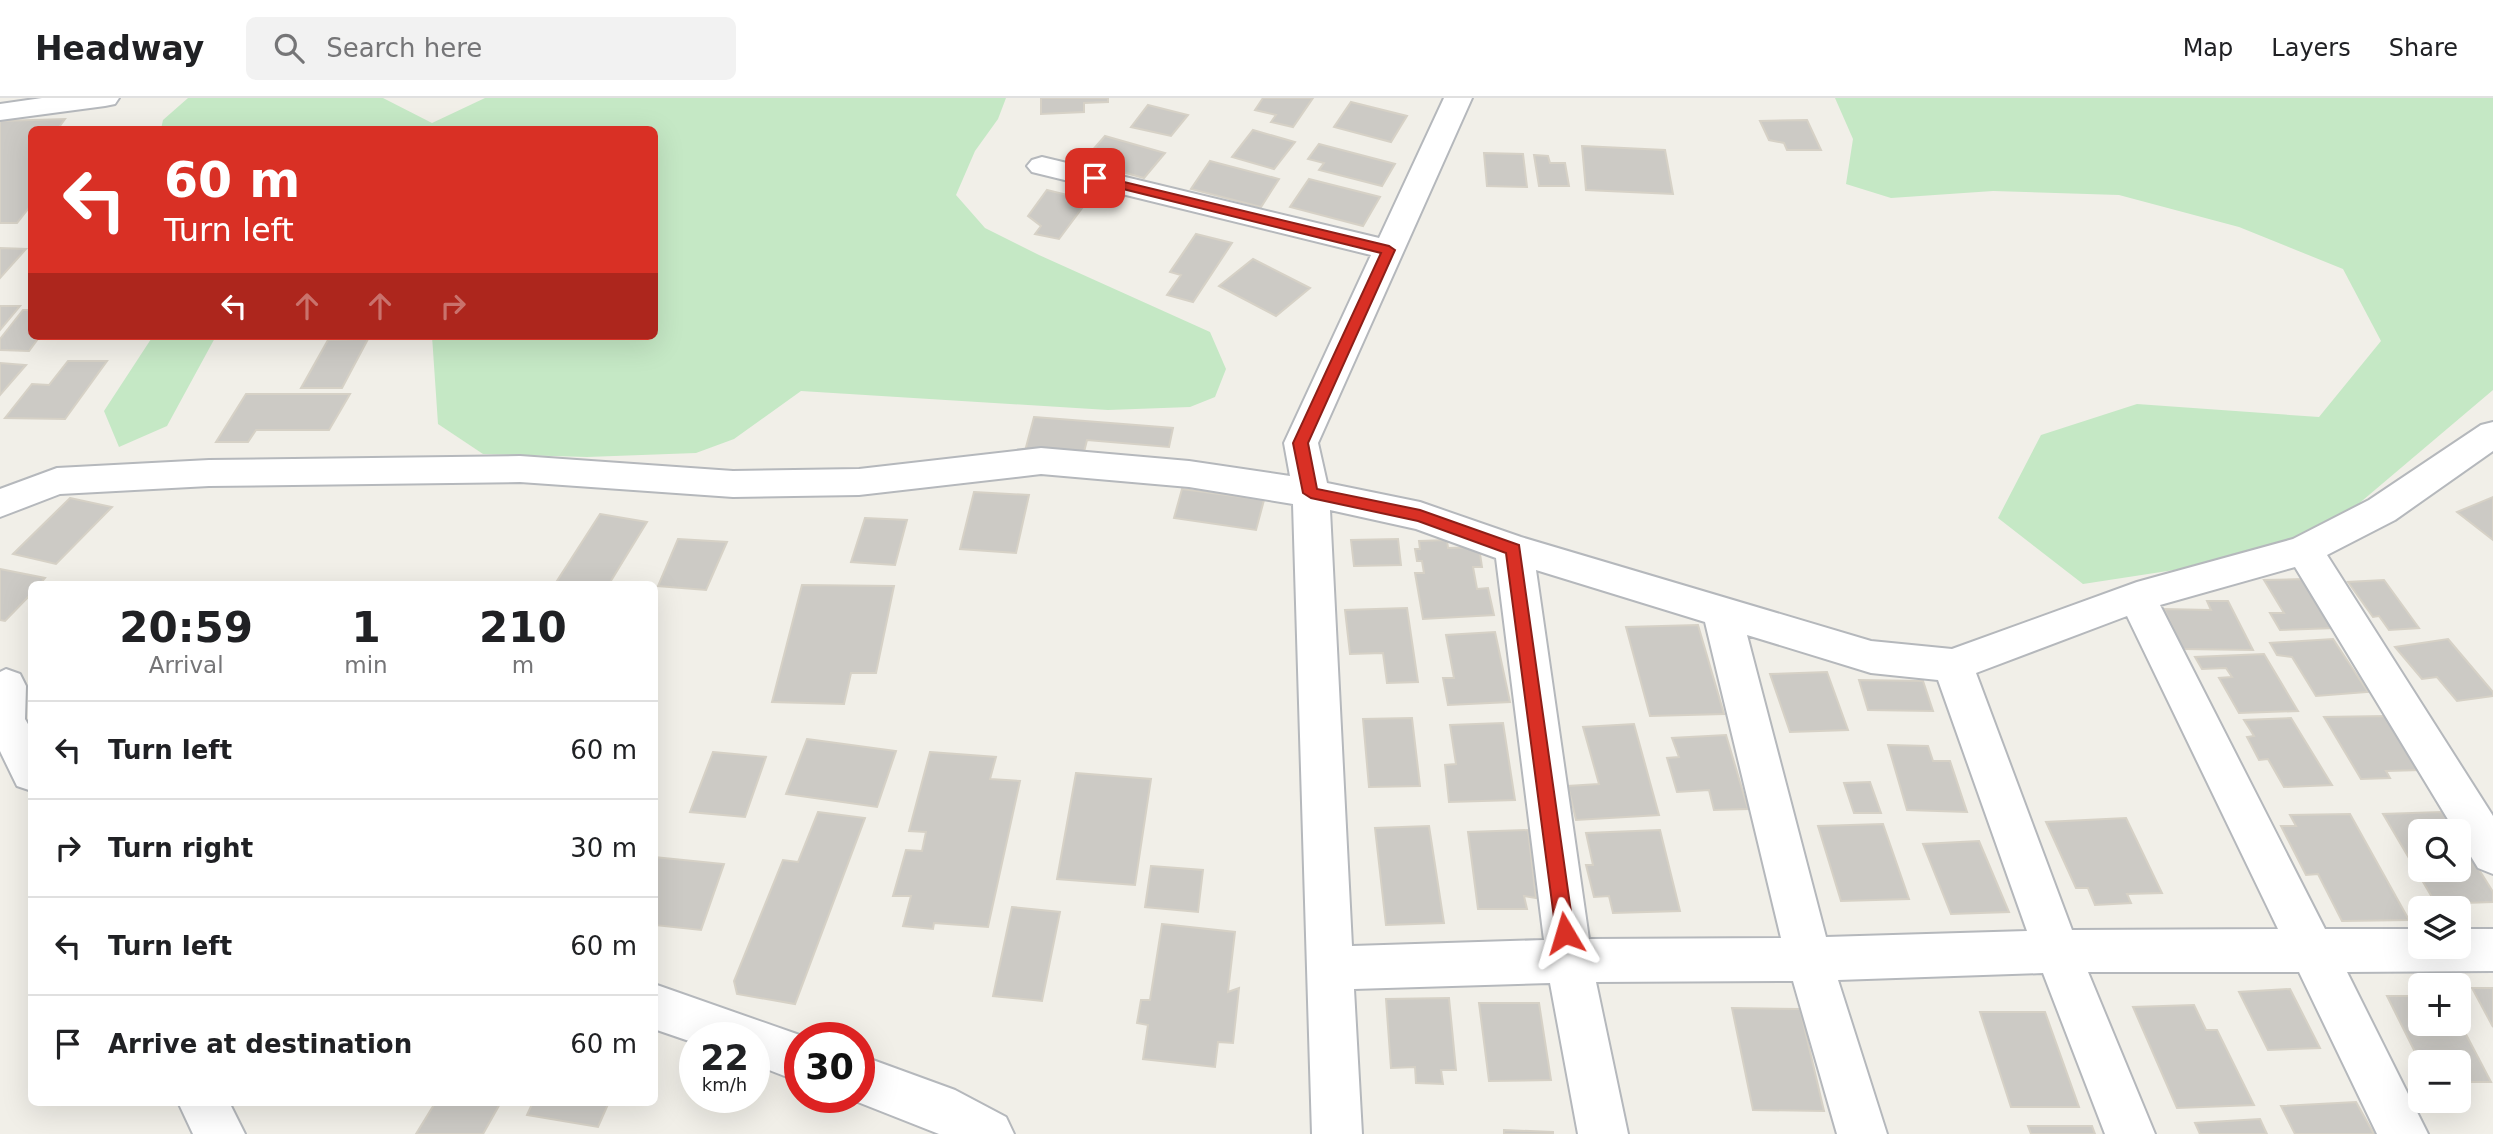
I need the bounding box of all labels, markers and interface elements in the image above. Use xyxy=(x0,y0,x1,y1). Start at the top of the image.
search box xyxy=(246,17,736,80)
text: Headway xyxy=(35,29,204,68)
icon: search xyxy=(270,29,308,67)
text: Search here xyxy=(326,33,482,63)
text: Map xyxy=(2183,34,2233,62)
text: Layers xyxy=(2271,34,2351,62)
text: Share xyxy=(2389,34,2458,62)
pin xyxy=(1065,148,1125,208)
text: 60 m xyxy=(164,152,300,209)
icon: left xyxy=(49,154,140,245)
icon: arrive xyxy=(1076,159,1114,197)
text: Turn left xyxy=(164,211,294,249)
icon: left xyxy=(215,287,253,325)
icon: ahead xyxy=(288,287,326,325)
icon: ahead xyxy=(361,287,399,325)
icon: right xyxy=(434,287,472,325)
text: 20:59 xyxy=(119,603,253,652)
text: 1 xyxy=(351,603,381,652)
text: 210 xyxy=(479,603,567,652)
text: Arrival xyxy=(149,652,224,678)
text: min xyxy=(344,652,388,678)
text: m xyxy=(512,652,534,678)
icon: left xyxy=(49,731,87,769)
text: Turn left xyxy=(108,735,232,765)
text: 60 m xyxy=(570,735,637,765)
map controls xyxy=(2408,819,2471,1113)
button: search xyxy=(2408,819,2471,882)
icon: right xyxy=(49,829,87,867)
text: Turn right xyxy=(108,833,253,863)
text: 30 m xyxy=(570,833,637,863)
position arrow xyxy=(1528,896,1602,970)
button: layers xyxy=(2408,896,2471,959)
icon: left xyxy=(49,927,87,965)
text: Turn left xyxy=(108,931,232,961)
text: 60 m xyxy=(570,931,637,961)
button: + xyxy=(2408,973,2471,1036)
speed limit sign: 30 xyxy=(784,1022,875,1113)
icon: arrive xyxy=(49,1025,87,1063)
text: Arrive at destination xyxy=(108,1029,412,1059)
text: 60 m xyxy=(570,1029,637,1059)
text: 22 xyxy=(700,1038,749,1078)
button: − xyxy=(2408,1050,2471,1113)
text: km/h xyxy=(702,1074,747,1095)

